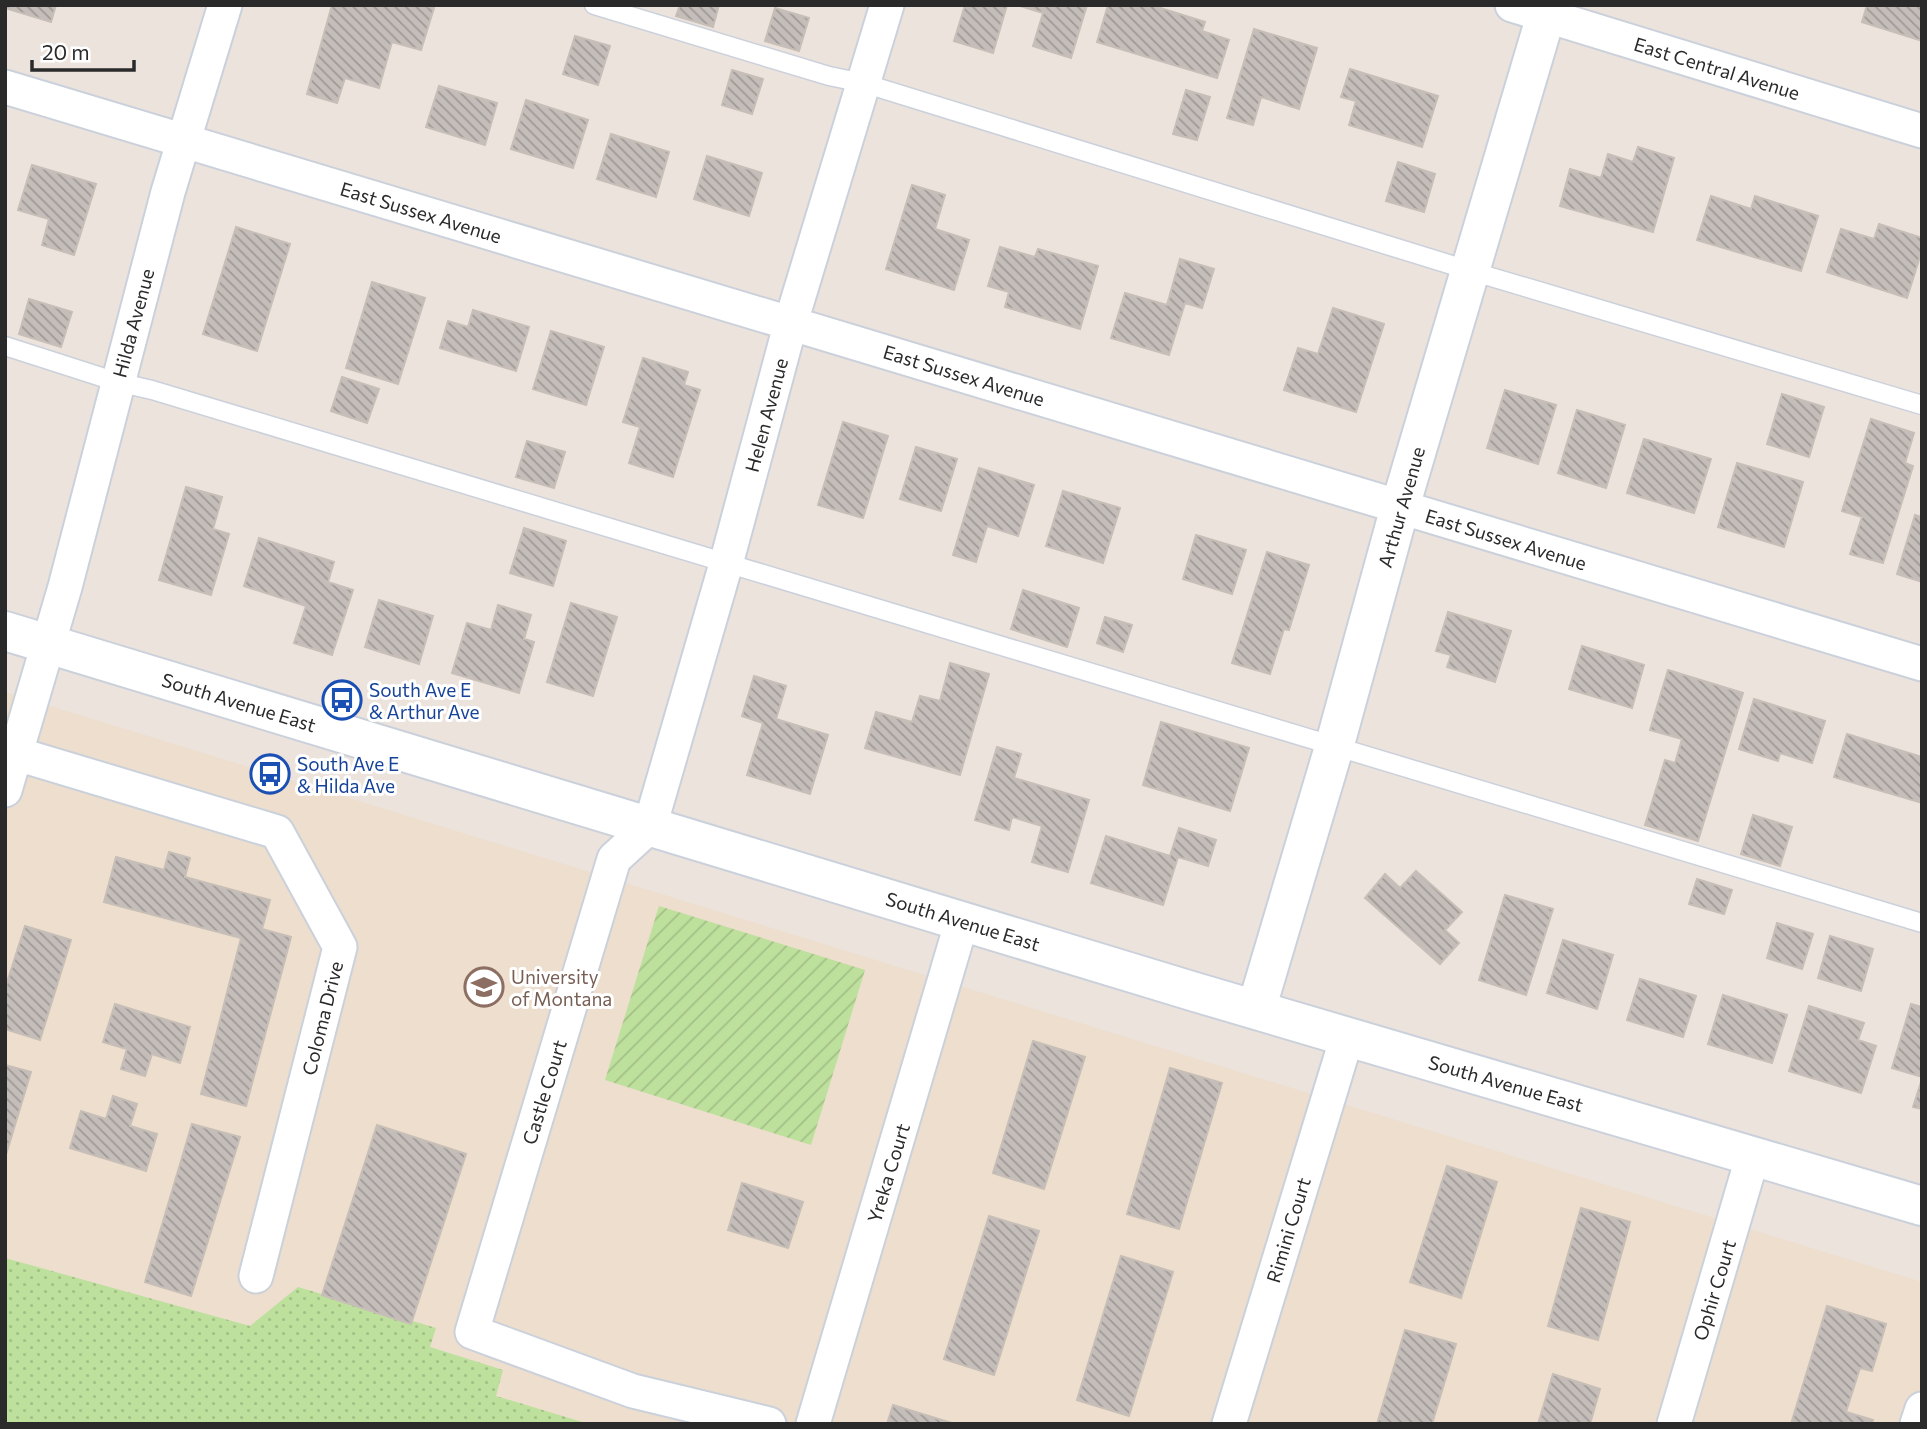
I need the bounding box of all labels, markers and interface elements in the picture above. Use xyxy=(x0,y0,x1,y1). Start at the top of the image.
scale bar xyxy=(32,28,133,72)
street label: East Central Avenue xyxy=(1631,32,1803,104)
text: 20 m xyxy=(42,39,90,64)
street label: East Sussex Avenue xyxy=(338,177,504,247)
street label: Hilda Avenue xyxy=(107,266,159,380)
street label: East Sussex Avenue xyxy=(881,340,1047,410)
street label: Helen Avenue xyxy=(740,356,792,474)
street label: Arthur Avenue xyxy=(1373,444,1429,570)
street label: East Sussex Avenue xyxy=(1423,504,1589,574)
street label: South Avenue East xyxy=(159,668,319,736)
place label: South Ave E & Arthur Ave xyxy=(369,678,480,723)
bus stop icon: South Ave E & Arthur Ave xyxy=(321,679,363,721)
place label: South Ave E & Hilda Ave xyxy=(297,752,399,797)
bus stop icon: South Ave E & Hilda Ave xyxy=(249,753,291,795)
street label: South Avenue East xyxy=(883,887,1043,955)
street label: Coloma Drive xyxy=(297,959,347,1077)
place label: University of Montana xyxy=(511,965,612,1010)
school or university icon: University of Montana xyxy=(463,966,505,1008)
street label: Castle Court xyxy=(517,1037,571,1147)
street label: South Avenue East xyxy=(1426,1050,1586,1116)
street label: Yreka Court xyxy=(862,1120,914,1225)
street label: Rimini Court xyxy=(1261,1174,1315,1285)
street label: Ophir Court xyxy=(1688,1237,1740,1343)

